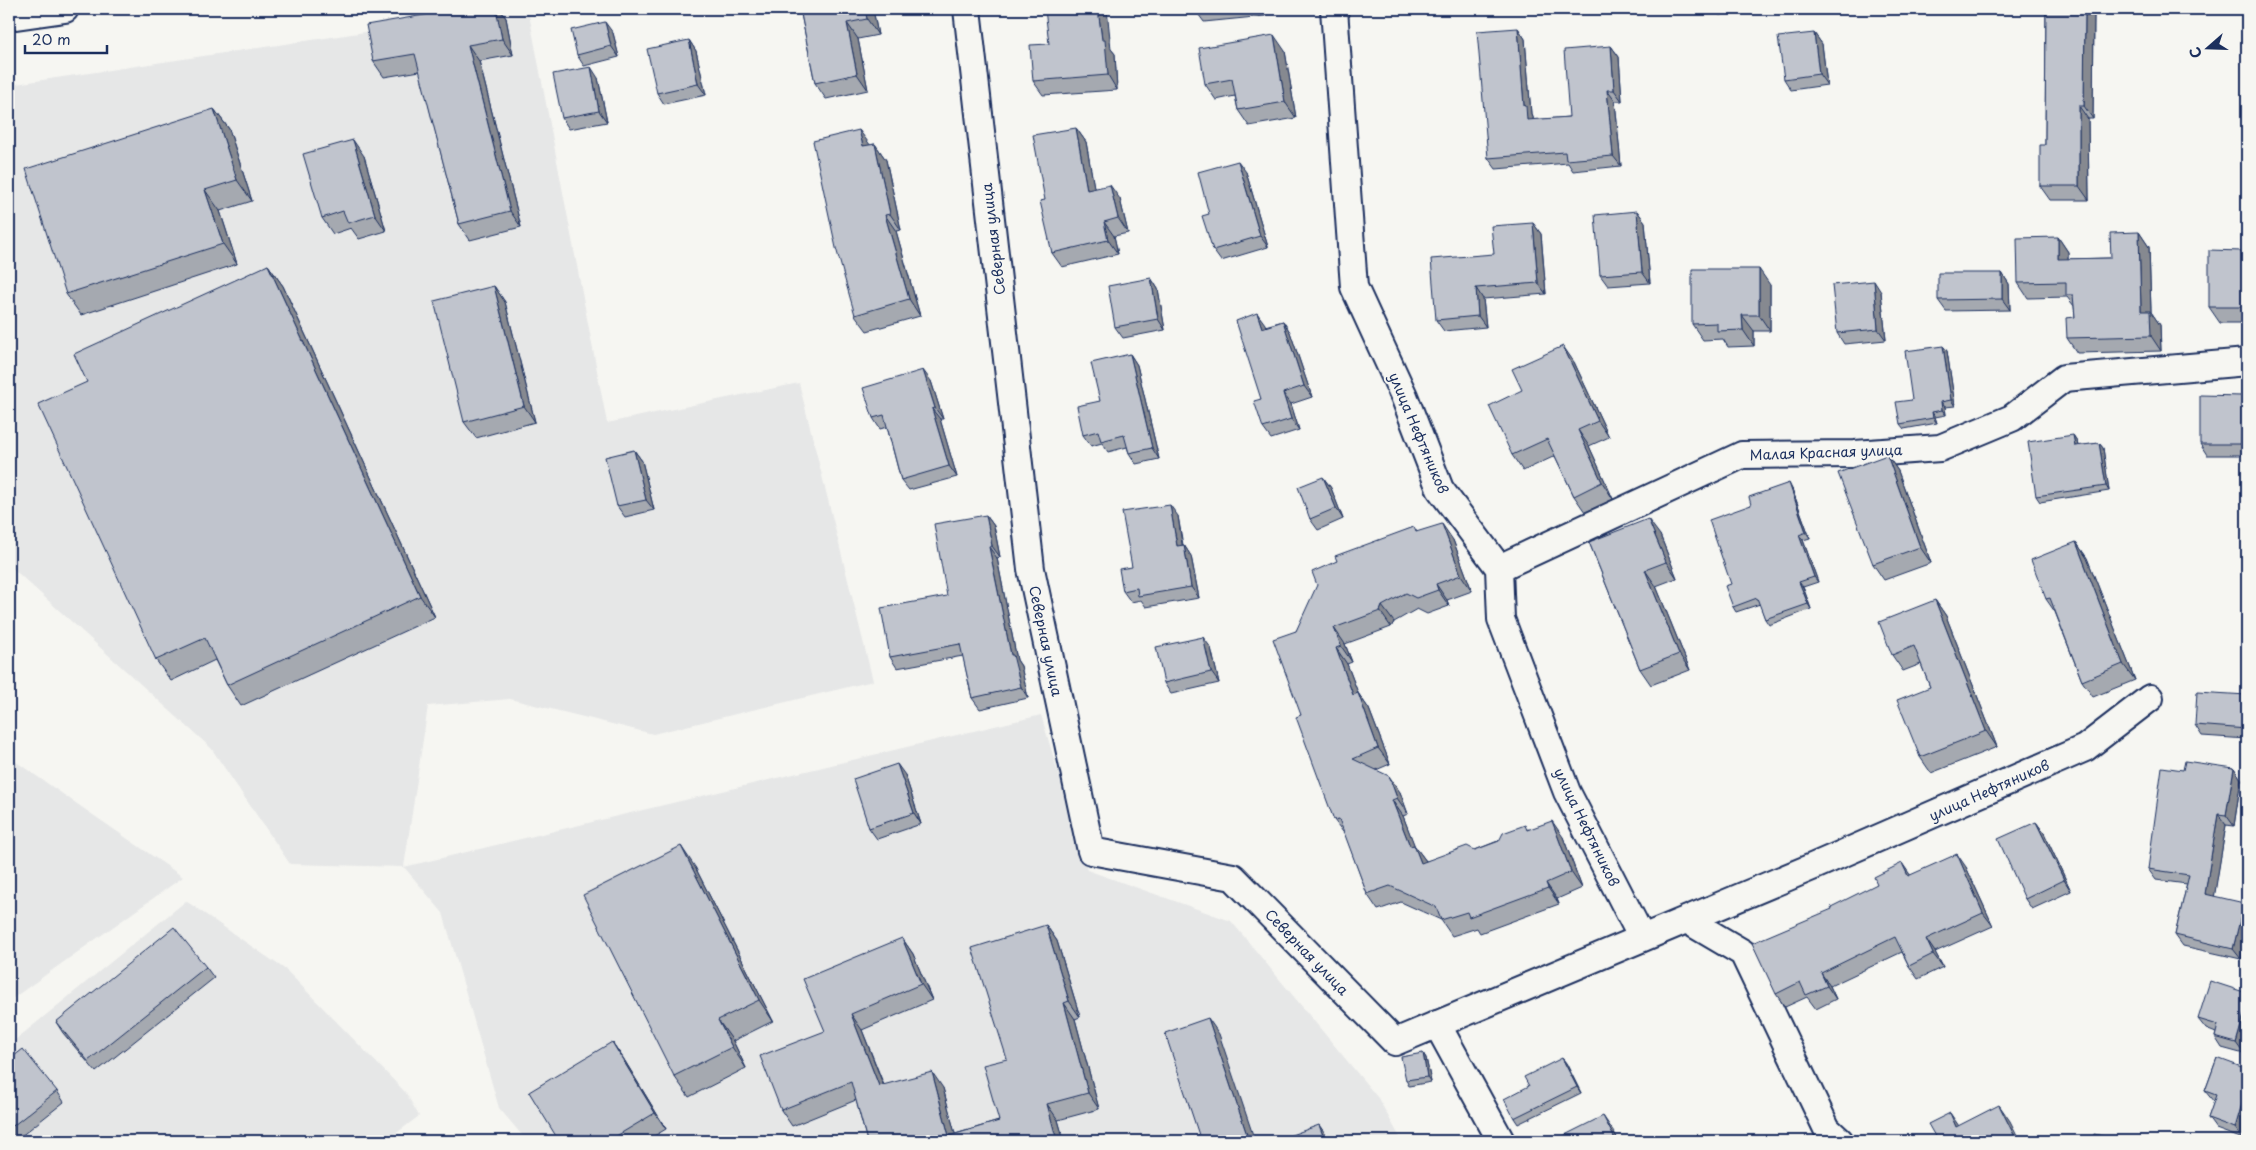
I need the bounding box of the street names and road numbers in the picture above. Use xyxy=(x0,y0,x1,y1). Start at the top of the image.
street label: Северная улица xyxy=(976,182,1010,296)
street label: улица Нефтяников xyxy=(1384,369,1454,497)
street label: Малая Красная улица xyxy=(1749,439,1903,465)
street label: Северная улица xyxy=(1024,584,1068,698)
street label: улица Нефтяников xyxy=(1925,754,2053,826)
street label: улица Нефтяников xyxy=(1549,764,1625,890)
street label: Северная улица xyxy=(1260,904,1354,1000)

